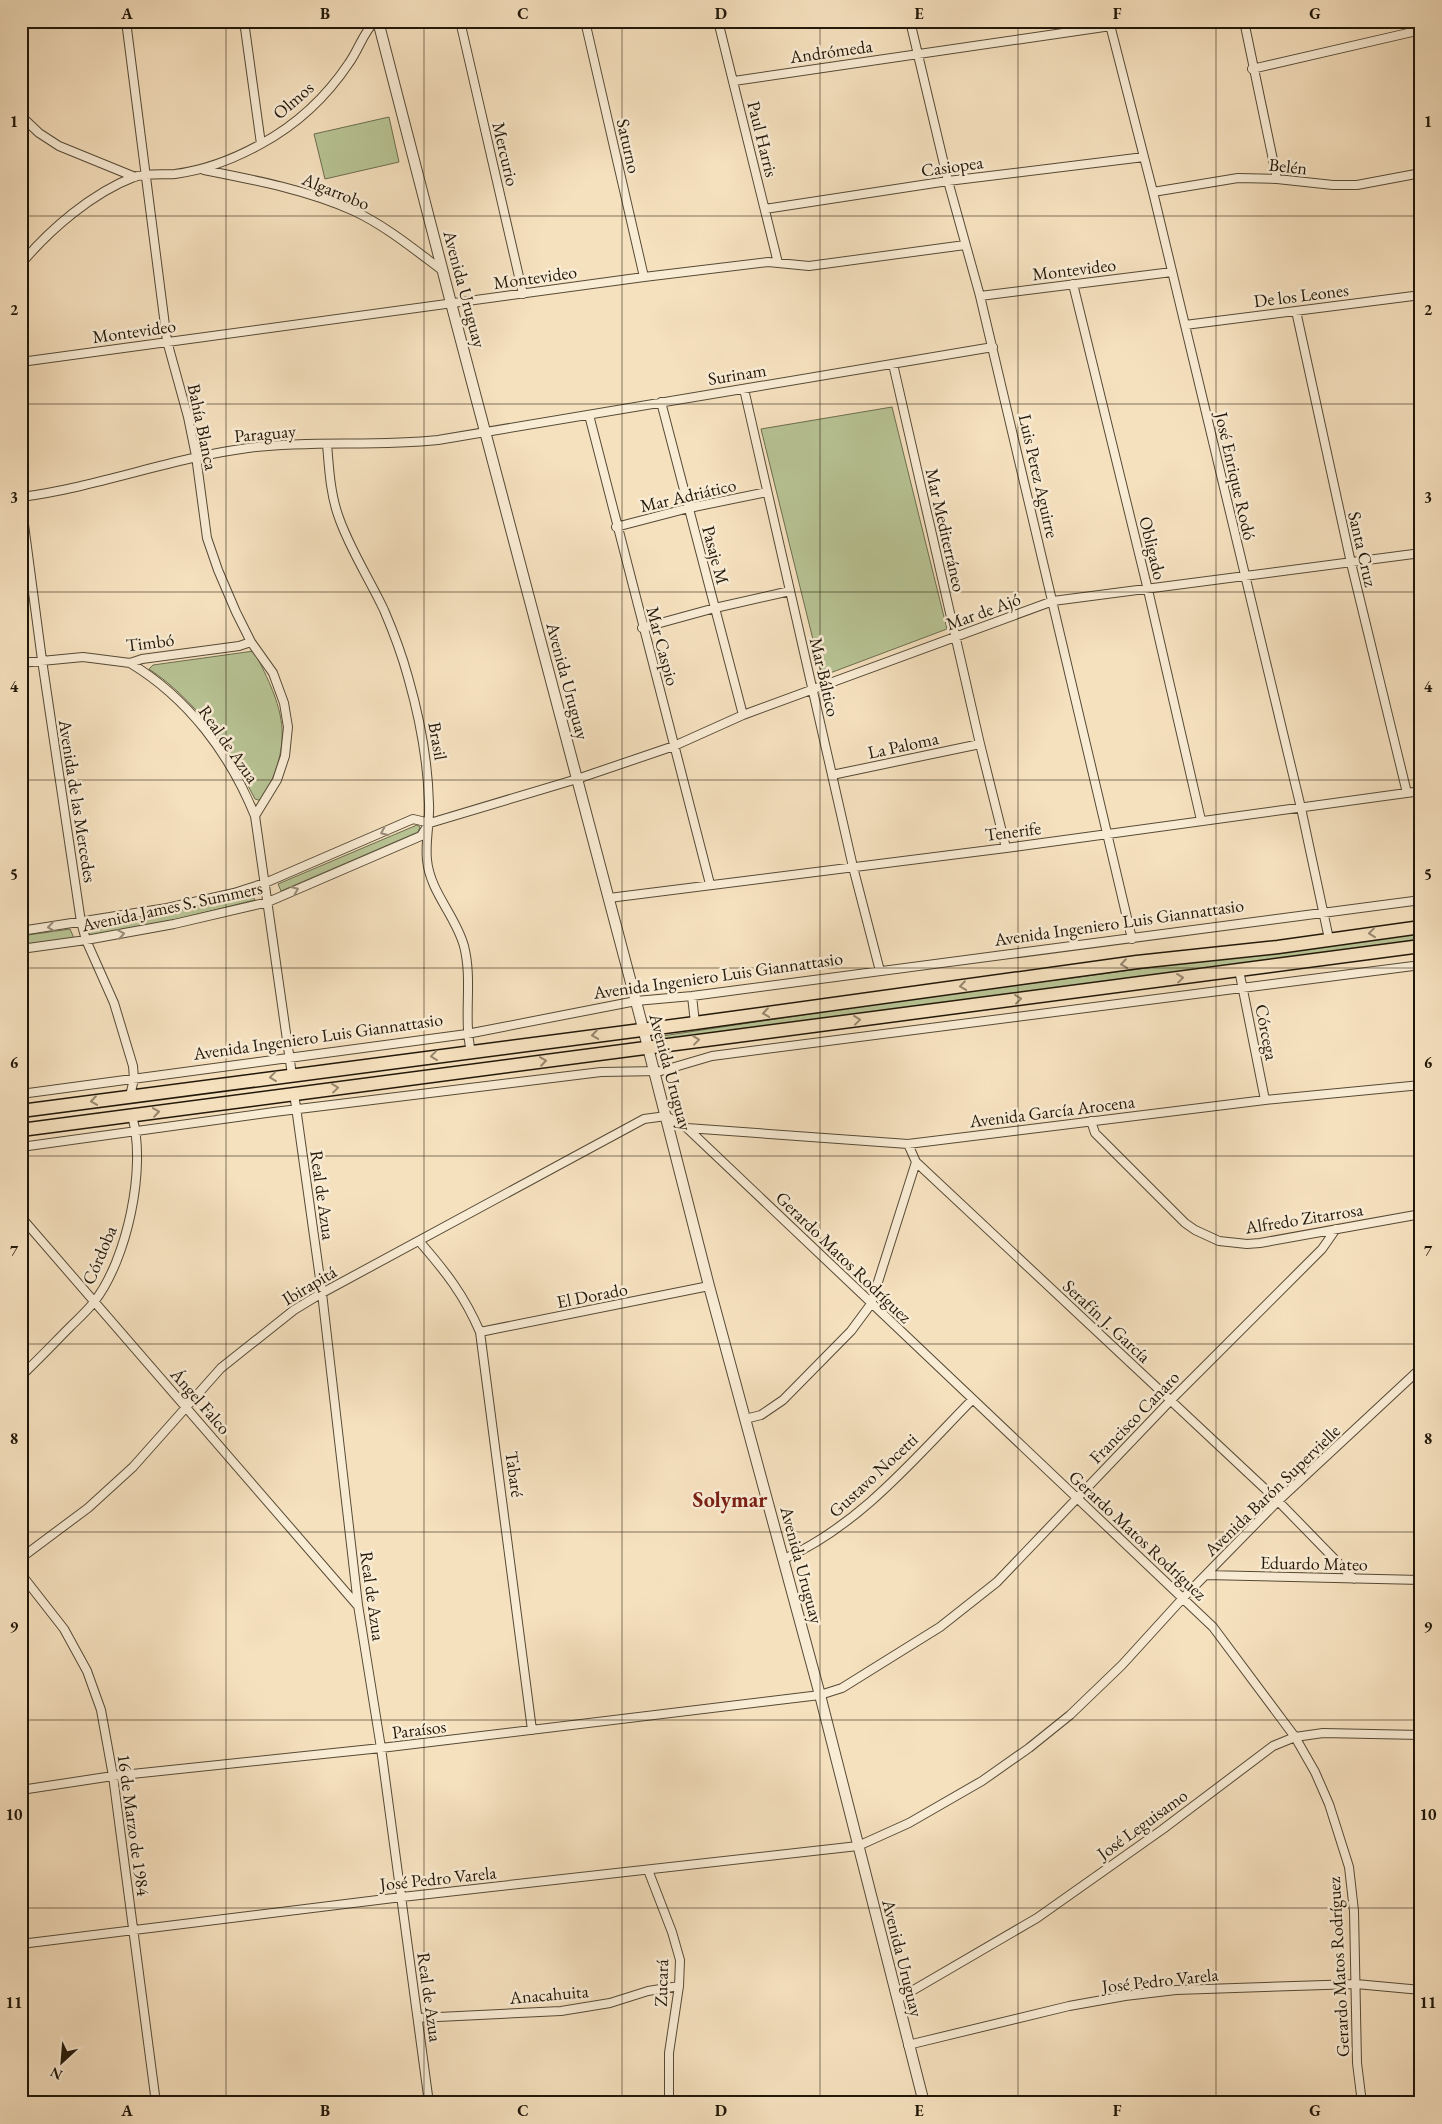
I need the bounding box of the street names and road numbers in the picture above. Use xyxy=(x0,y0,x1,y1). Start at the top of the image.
street label: Andrómeda xyxy=(787,34,875,68)
street label: Olmos xyxy=(268,76,318,124)
street label: Paul Harris xyxy=(742,99,784,180)
street label: Saturno xyxy=(612,117,646,176)
street label: Mercurio xyxy=(487,120,525,188)
street label: Casiopea xyxy=(919,150,985,182)
street label: Belén xyxy=(1268,153,1309,179)
street label: Algarrobo xyxy=(298,167,373,215)
street label: Avenida Uruguay xyxy=(438,227,492,350)
street label: Montevideo xyxy=(1031,252,1117,286)
street label: Montevideo xyxy=(492,260,578,294)
street label: De los Leones xyxy=(1252,278,1350,312)
street label: Montevideo xyxy=(91,314,177,348)
street label: Surinam xyxy=(706,358,768,390)
street label: Bahía Blanca xyxy=(183,382,224,473)
street label: José Enrique Rodó xyxy=(1210,408,1262,542)
street label: Luis Perez Aguirre xyxy=(1014,412,1064,540)
street label: Paraguay xyxy=(233,419,297,447)
street label: Mar Mediterráneo xyxy=(921,466,971,594)
street label: Mar Adriático xyxy=(638,473,738,517)
street label: Santa Cruz xyxy=(1343,509,1383,589)
street label: Obligado xyxy=(1134,514,1172,582)
street label: Pasaje M xyxy=(697,523,735,587)
street label: Mar de Ajó xyxy=(942,587,1024,635)
street label: Mar Caspio xyxy=(641,604,685,688)
street label: Avenida Uruguay xyxy=(541,619,595,742)
street label: Timbó xyxy=(124,628,176,656)
street label: Mar Báltico xyxy=(805,635,845,719)
street label: Real de Azua xyxy=(194,700,265,788)
street label: Avenida de las Mercedes xyxy=(54,717,102,884)
street label: Brasil xyxy=(423,720,453,762)
street label: La Paloma xyxy=(865,726,941,764)
street label: Tenerife xyxy=(984,816,1042,846)
street label: Avenida James S. Summers xyxy=(79,876,265,937)
street label: Avenida Ingeniero Luis Giannattasio xyxy=(992,893,1245,951)
street label: Avenida Ingeniero Luis Giannattasio xyxy=(591,946,844,1004)
street label: Córcega xyxy=(1250,1002,1284,1063)
street label: Avenida Ingeniero Luis Giannattasio xyxy=(191,1007,444,1065)
street label: Avenida Uruguay xyxy=(644,1010,698,1133)
street label: Avenida García Arocena xyxy=(967,1089,1137,1133)
street label: Real de Azua xyxy=(305,1149,341,1242)
street label: Gerardo Matos Rodríguez xyxy=(771,1186,917,1328)
street label: Alfredo Zitarrosa xyxy=(1242,1197,1365,1239)
street label: Córdoba xyxy=(76,1221,122,1288)
street label: Ibirapitá xyxy=(278,1259,341,1310)
street label: Serafín J. García xyxy=(1058,1274,1156,1368)
street label: El Dorado xyxy=(555,1277,630,1313)
street label: Ángel Falco xyxy=(165,1362,236,1439)
street label: Francisco Canaro xyxy=(1084,1366,1184,1468)
street label: Avenida Barón Supervielle xyxy=(1198,1419,1345,1562)
street label: Gustavo Nocetti xyxy=(824,1427,923,1522)
street label: Tabaré xyxy=(500,1449,530,1499)
street label: Gerardo Matos Rodríguez xyxy=(1064,1465,1212,1605)
street label: Avenida Uruguay xyxy=(775,1503,829,1626)
street label: Real de Azua xyxy=(355,1550,391,1643)
street label: Eduardo Mateo xyxy=(1260,1551,1368,1575)
street label: Paraísos xyxy=(391,1714,448,1744)
street label: 16 de Marzo de 1984 xyxy=(113,1752,155,1898)
street label: José Leguisamo xyxy=(1090,1783,1192,1866)
street label: José Pedro Varela xyxy=(377,1860,498,1896)
street label: Gerardo Matos Rodríguez xyxy=(1322,1876,1354,2058)
street label: Avenida Uruguay xyxy=(877,1896,929,2019)
street label: Real de Azua xyxy=(412,1951,448,2044)
street label: Zucará xyxy=(649,1958,673,2007)
street label: José Pedro Varela xyxy=(1099,1962,1220,1998)
street label: Anacahuita xyxy=(507,1979,590,2009)

